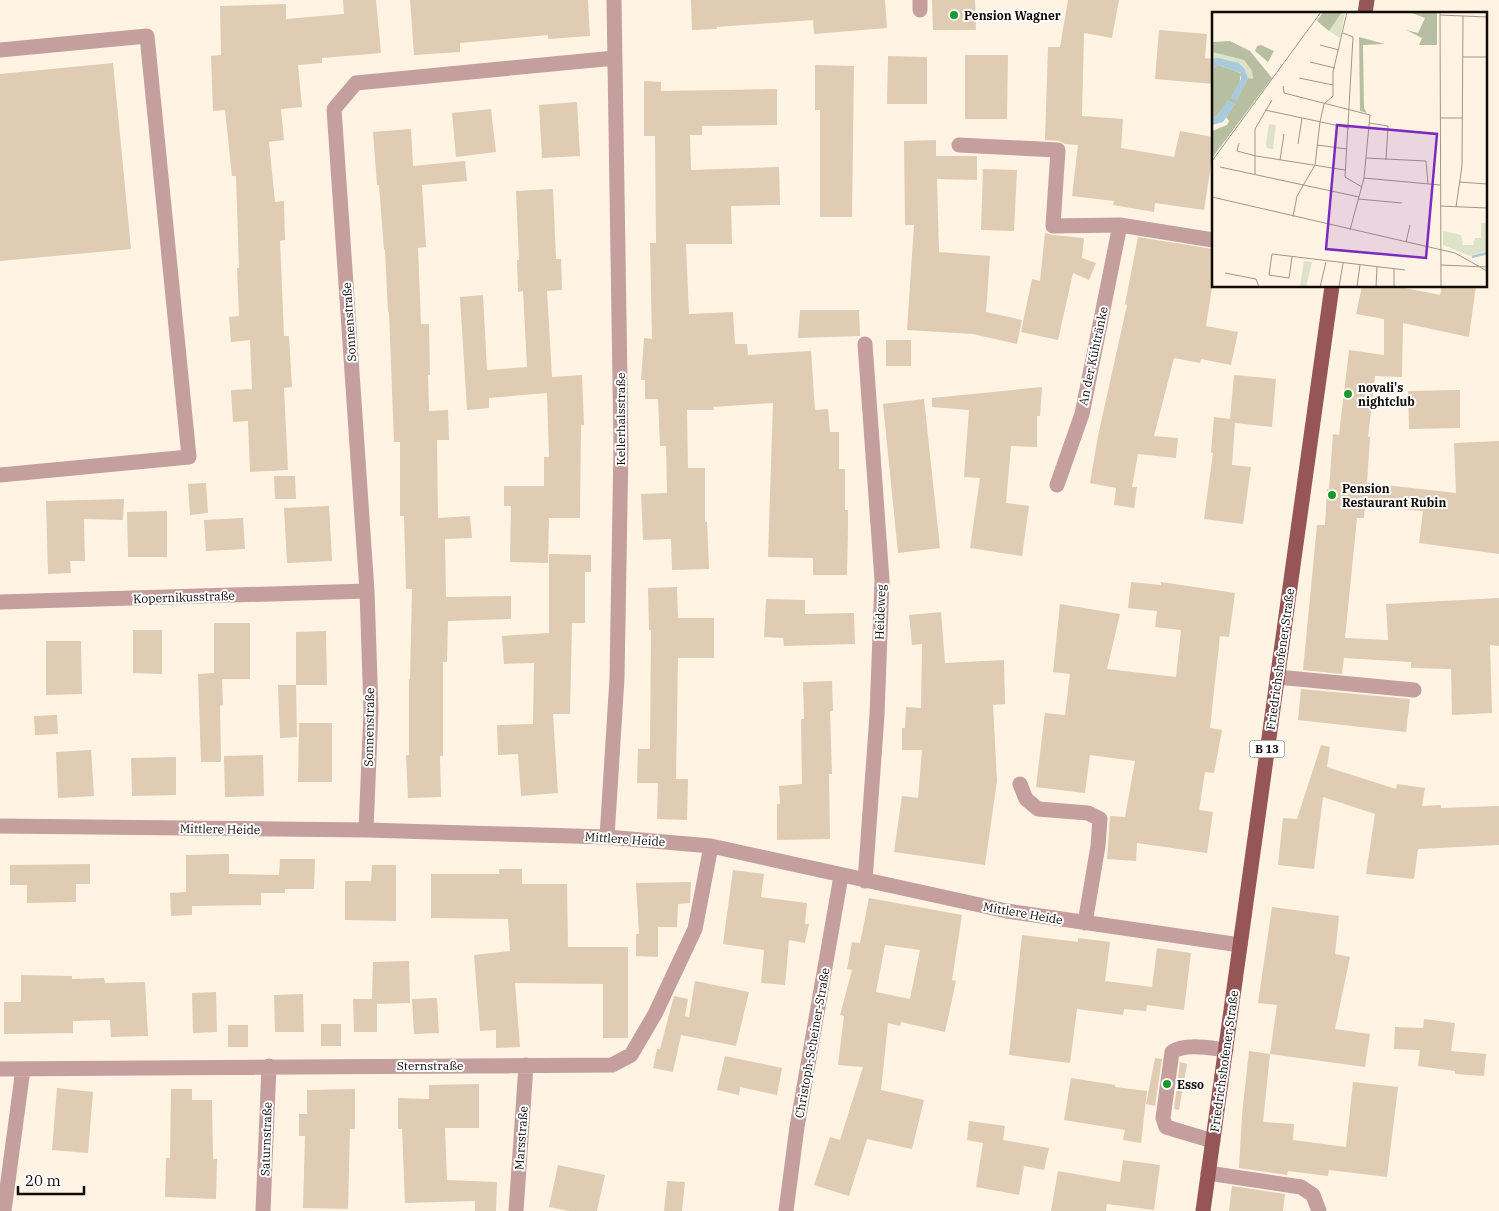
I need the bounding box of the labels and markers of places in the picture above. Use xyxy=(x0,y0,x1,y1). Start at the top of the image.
place label: Pension Wagner xyxy=(964,8,1061,23)
marker: Pension Wagner xyxy=(948,9,960,21)
place label: novali's nightclub xyxy=(1358,380,1415,409)
marker: novali's nightclub xyxy=(1342,388,1354,400)
place label: Pension Restaurant Rubin xyxy=(1342,481,1446,510)
marker: Pension Restaurant Rubin xyxy=(1326,489,1338,501)
place label: Esso xyxy=(1177,1077,1204,1092)
marker: Esso xyxy=(1161,1078,1173,1090)

